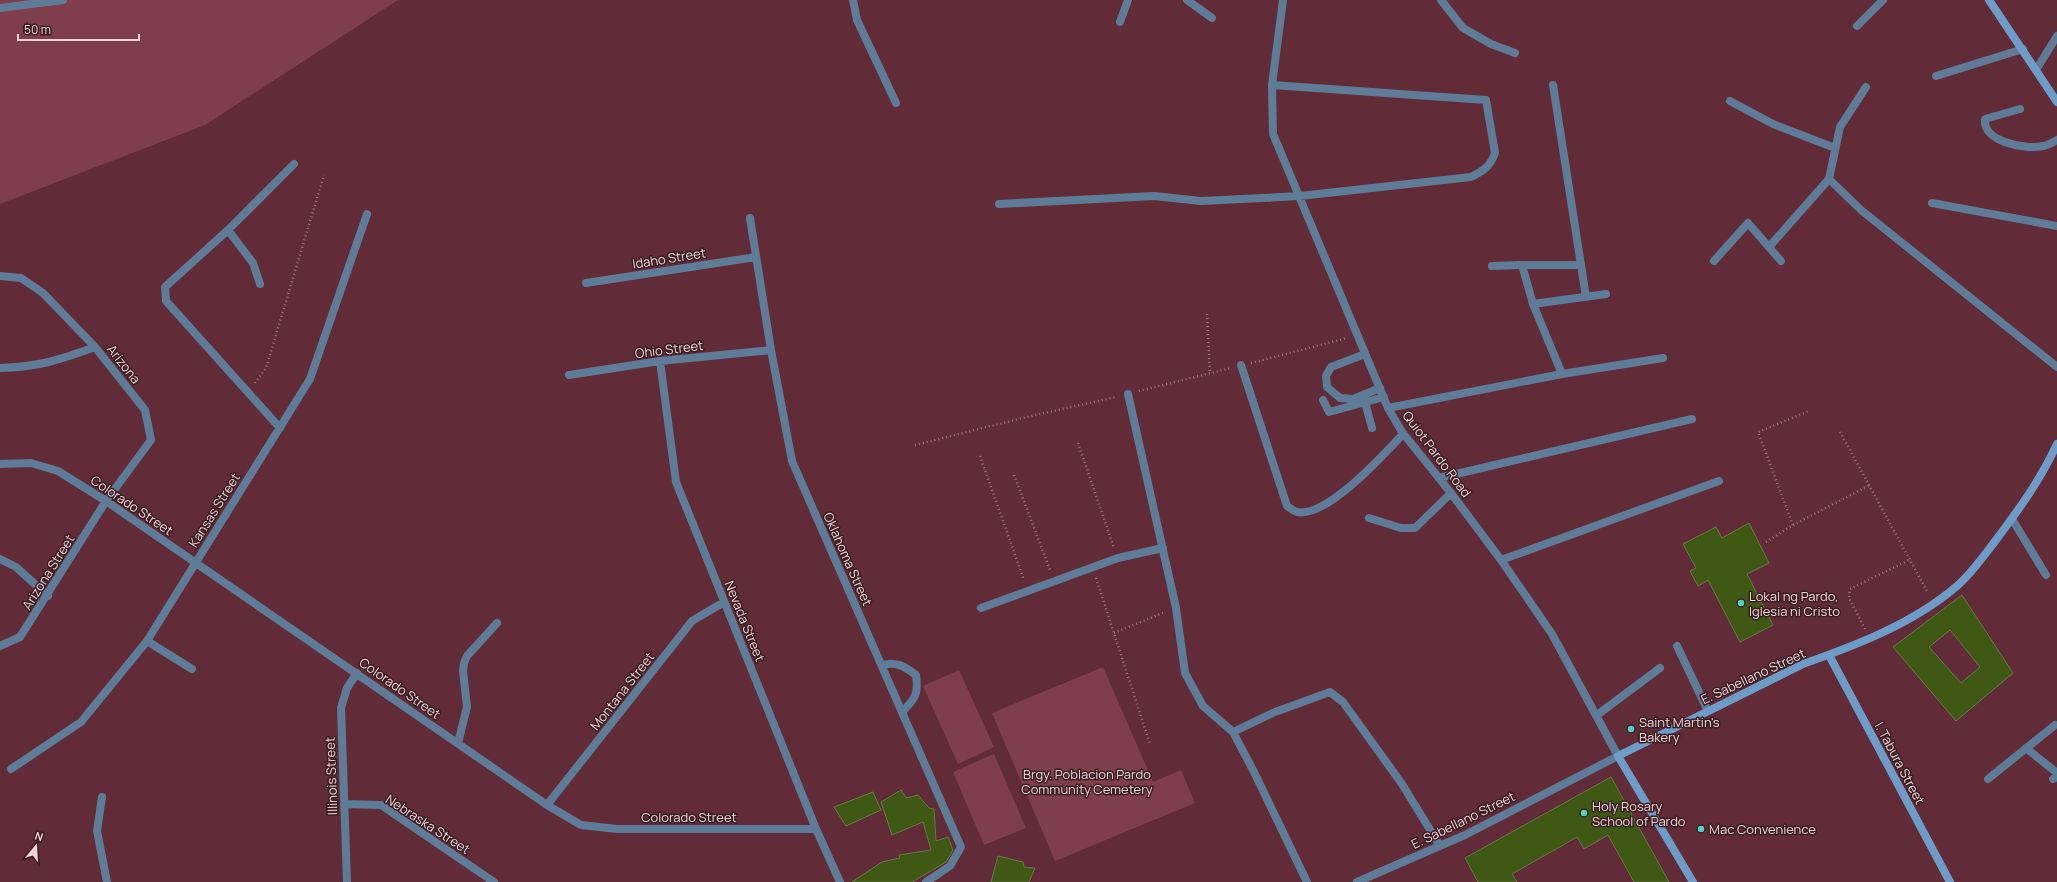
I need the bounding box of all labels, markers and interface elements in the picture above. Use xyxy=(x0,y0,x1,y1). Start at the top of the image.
scale bar xyxy=(18,16,139,42)
text: 50 m xyxy=(24,21,51,38)
street label: Idaho Street xyxy=(631,243,707,273)
street label: Ohio Street xyxy=(634,336,704,362)
street label: Arizona xyxy=(103,341,145,387)
street label: Quiot Pardo Road xyxy=(1399,407,1475,501)
street label: Kansas Street xyxy=(184,469,244,551)
street label: Colorado Street xyxy=(87,471,177,539)
street label: Oklahoma Street xyxy=(819,509,877,609)
street label: Arizona Street xyxy=(18,531,78,613)
street label: Nevada Street xyxy=(721,578,769,664)
place label: Lokal ng Pardo, Iglesia ni Cristo xyxy=(1749,587,1840,620)
marker: Lokal ng Pardo, Iglesia ni Cristo xyxy=(1736,598,1746,608)
street label: E. Sabellano Street xyxy=(1698,644,1808,708)
street label: Montana Street xyxy=(586,648,658,734)
street label: Colorado Street xyxy=(356,653,444,723)
place label: Saint Martin's Bakery xyxy=(1639,713,1720,746)
street label: I. Tabura Street xyxy=(1871,719,1929,807)
marker: Saint Martin's Bakery xyxy=(1626,724,1636,734)
street label: Illinois Street xyxy=(321,737,341,815)
park label: Brgy. Poblacion Pardo Community Cemetery xyxy=(1021,765,1153,798)
street label: E. Sabellano Street xyxy=(1408,787,1518,853)
street label: Nebraska Street xyxy=(382,790,474,858)
place label: Holy Rosary School of Pardo xyxy=(1592,797,1686,830)
street label: Colorado Street xyxy=(641,808,737,826)
marker: Holy Rosary School of Pardo xyxy=(1579,808,1589,818)
place label: Mac Convenience xyxy=(1709,820,1816,838)
marker: Mac Convenience xyxy=(1696,824,1706,834)
north arrow xyxy=(16,826,56,866)
text: N xyxy=(33,828,45,844)

